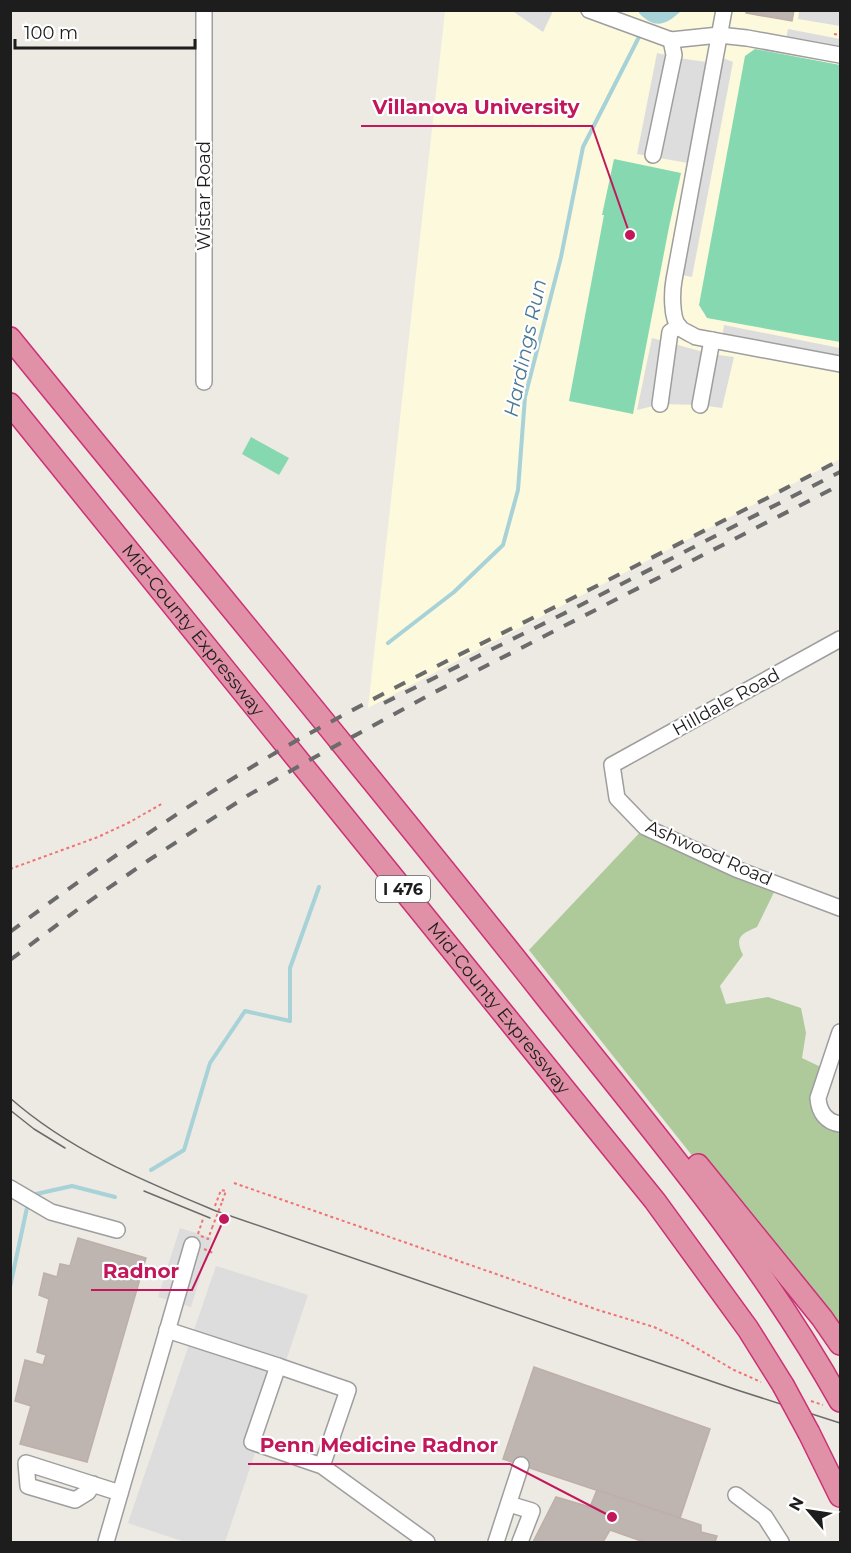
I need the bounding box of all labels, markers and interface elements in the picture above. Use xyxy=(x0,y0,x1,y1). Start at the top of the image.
scale bar xyxy=(15,12,195,50)
text: 100 m xyxy=(24,22,78,44)
callout: Villanova University xyxy=(361,88,592,126)
text: Villanova University xyxy=(372,95,580,119)
street label: Wistar Road xyxy=(193,141,215,251)
water label: Hardings Run xyxy=(499,277,551,419)
street label: Mid-County Expressway xyxy=(117,540,269,721)
street label: Hilldale Road xyxy=(668,663,784,741)
street label: Ashwood Road xyxy=(643,815,775,891)
road number: I 476 xyxy=(376,876,430,902)
street label: Mid-County Expressway xyxy=(423,918,575,1099)
callout: Radnor xyxy=(91,1252,192,1290)
text: Radnor xyxy=(103,1259,180,1283)
callout: Penn Medicine Radnor xyxy=(248,1426,510,1464)
text: Penn Medicine Radnor xyxy=(260,1433,499,1457)
north arrow xyxy=(779,1481,839,1541)
text: N xyxy=(785,1494,808,1514)

